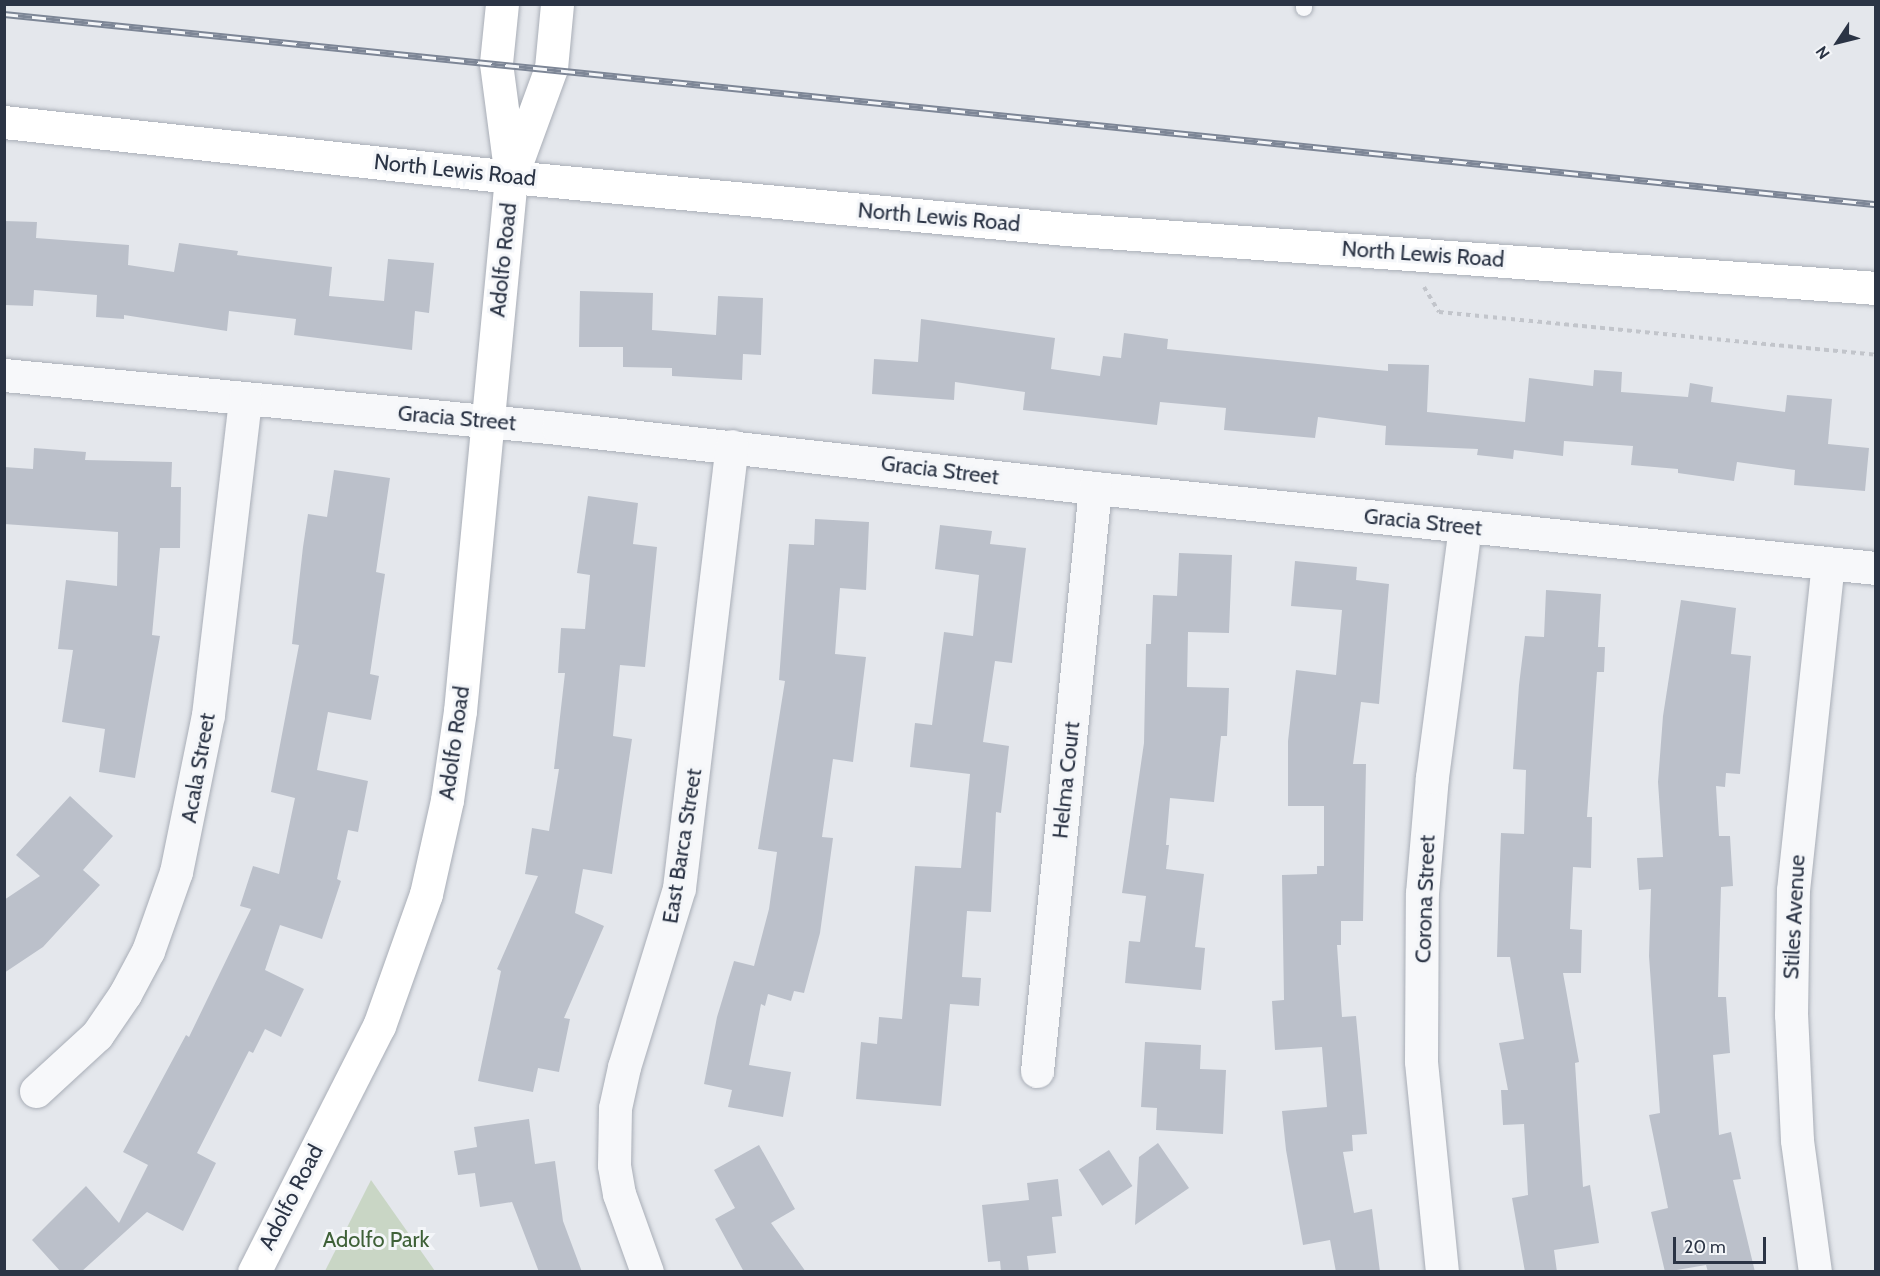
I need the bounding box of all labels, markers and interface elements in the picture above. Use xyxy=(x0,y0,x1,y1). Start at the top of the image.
north arrow xyxy=(1808,12,1868,72)
text: N xyxy=(1812,43,1834,63)
street label: North Lewis Road xyxy=(373,148,537,192)
street label: North Lewis Road xyxy=(857,197,1021,237)
street label: Adolfo Road xyxy=(484,202,522,318)
street label: North Lewis Road xyxy=(1341,235,1505,273)
street label: Gracia Street xyxy=(397,400,517,436)
street label: Gracia Street xyxy=(879,450,1001,490)
street label: Gracia Street xyxy=(1363,503,1483,541)
street label: Adolfo Road xyxy=(433,684,475,802)
street label: Acala Street xyxy=(175,711,221,825)
street label: Helma Court xyxy=(1047,720,1085,840)
street label: East Barca Street xyxy=(657,767,707,925)
street label: Corona Street xyxy=(1410,834,1440,964)
street label: Stiles Avenue xyxy=(1778,854,1810,980)
street label: Adolfo Road xyxy=(253,1140,329,1254)
scale bar xyxy=(1676,1225,1769,1263)
park label: Adolfo Park xyxy=(323,1227,429,1253)
text: 20 m xyxy=(1684,1236,1726,1258)

